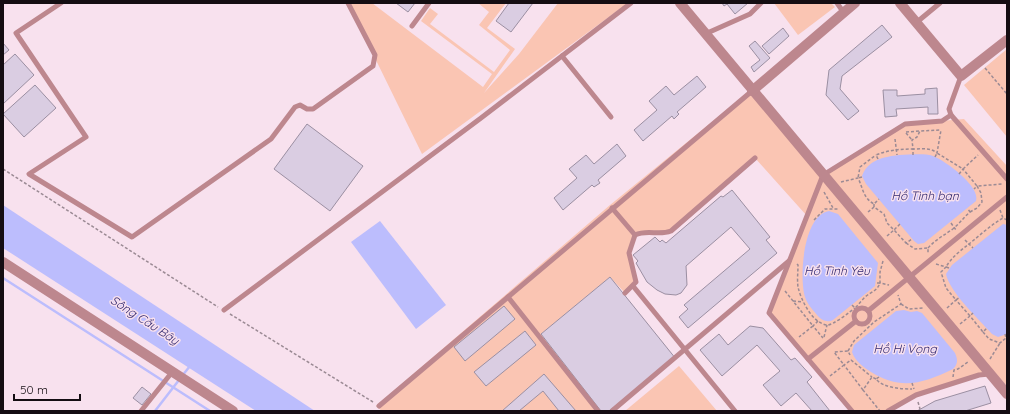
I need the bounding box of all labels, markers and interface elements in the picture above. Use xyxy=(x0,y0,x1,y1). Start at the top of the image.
water label: Hồ Tình bạn xyxy=(891,188,960,203)
water label: Hồ Tình Yêu xyxy=(804,263,871,278)
water label: Sông Cầu Bây xyxy=(108,292,183,348)
water label: Hồ Hi Vọng xyxy=(873,341,938,356)
scale bar xyxy=(14,376,80,402)
text: 50 m xyxy=(20,382,48,397)

